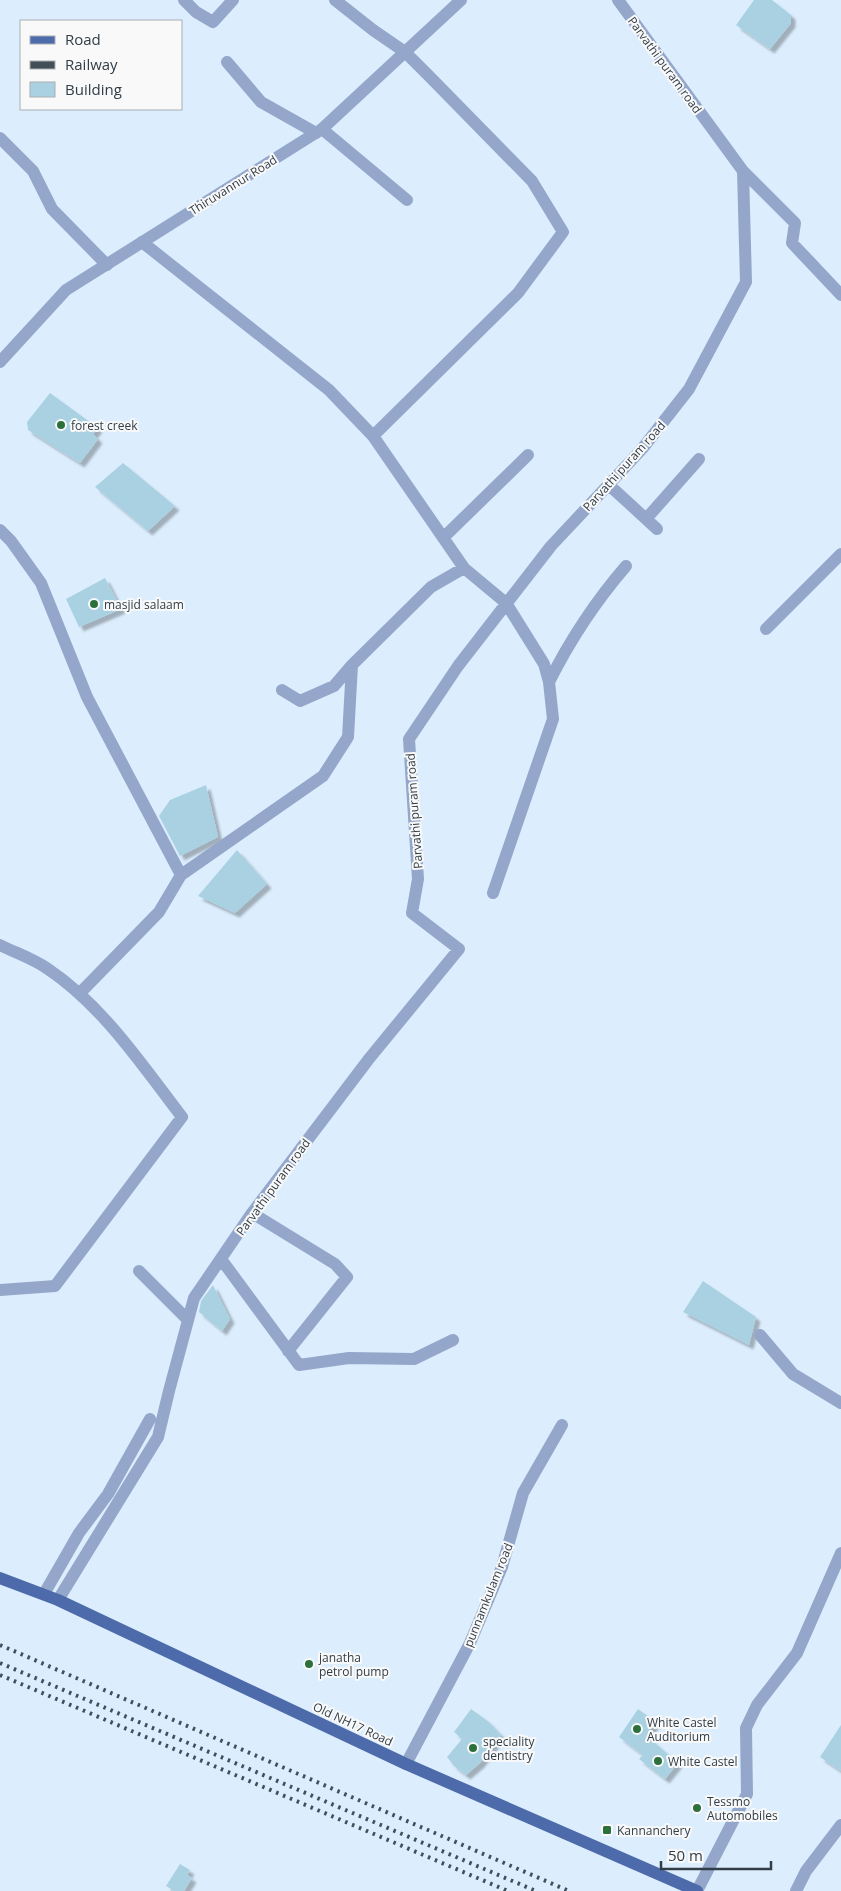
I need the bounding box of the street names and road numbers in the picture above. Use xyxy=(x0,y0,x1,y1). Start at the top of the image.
street label: Parvathi puram road xyxy=(624,13,706,117)
street label: Thiruvannur Road xyxy=(186,151,280,219)
street label: Parvathi puram road xyxy=(579,417,669,515)
street label: Parvathi puram road xyxy=(401,753,427,869)
street label: Parvathi puram road xyxy=(232,1135,314,1239)
street label: punnamkulam road xyxy=(459,1540,517,1650)
street label: Old NH17 Road xyxy=(310,1698,396,1750)

